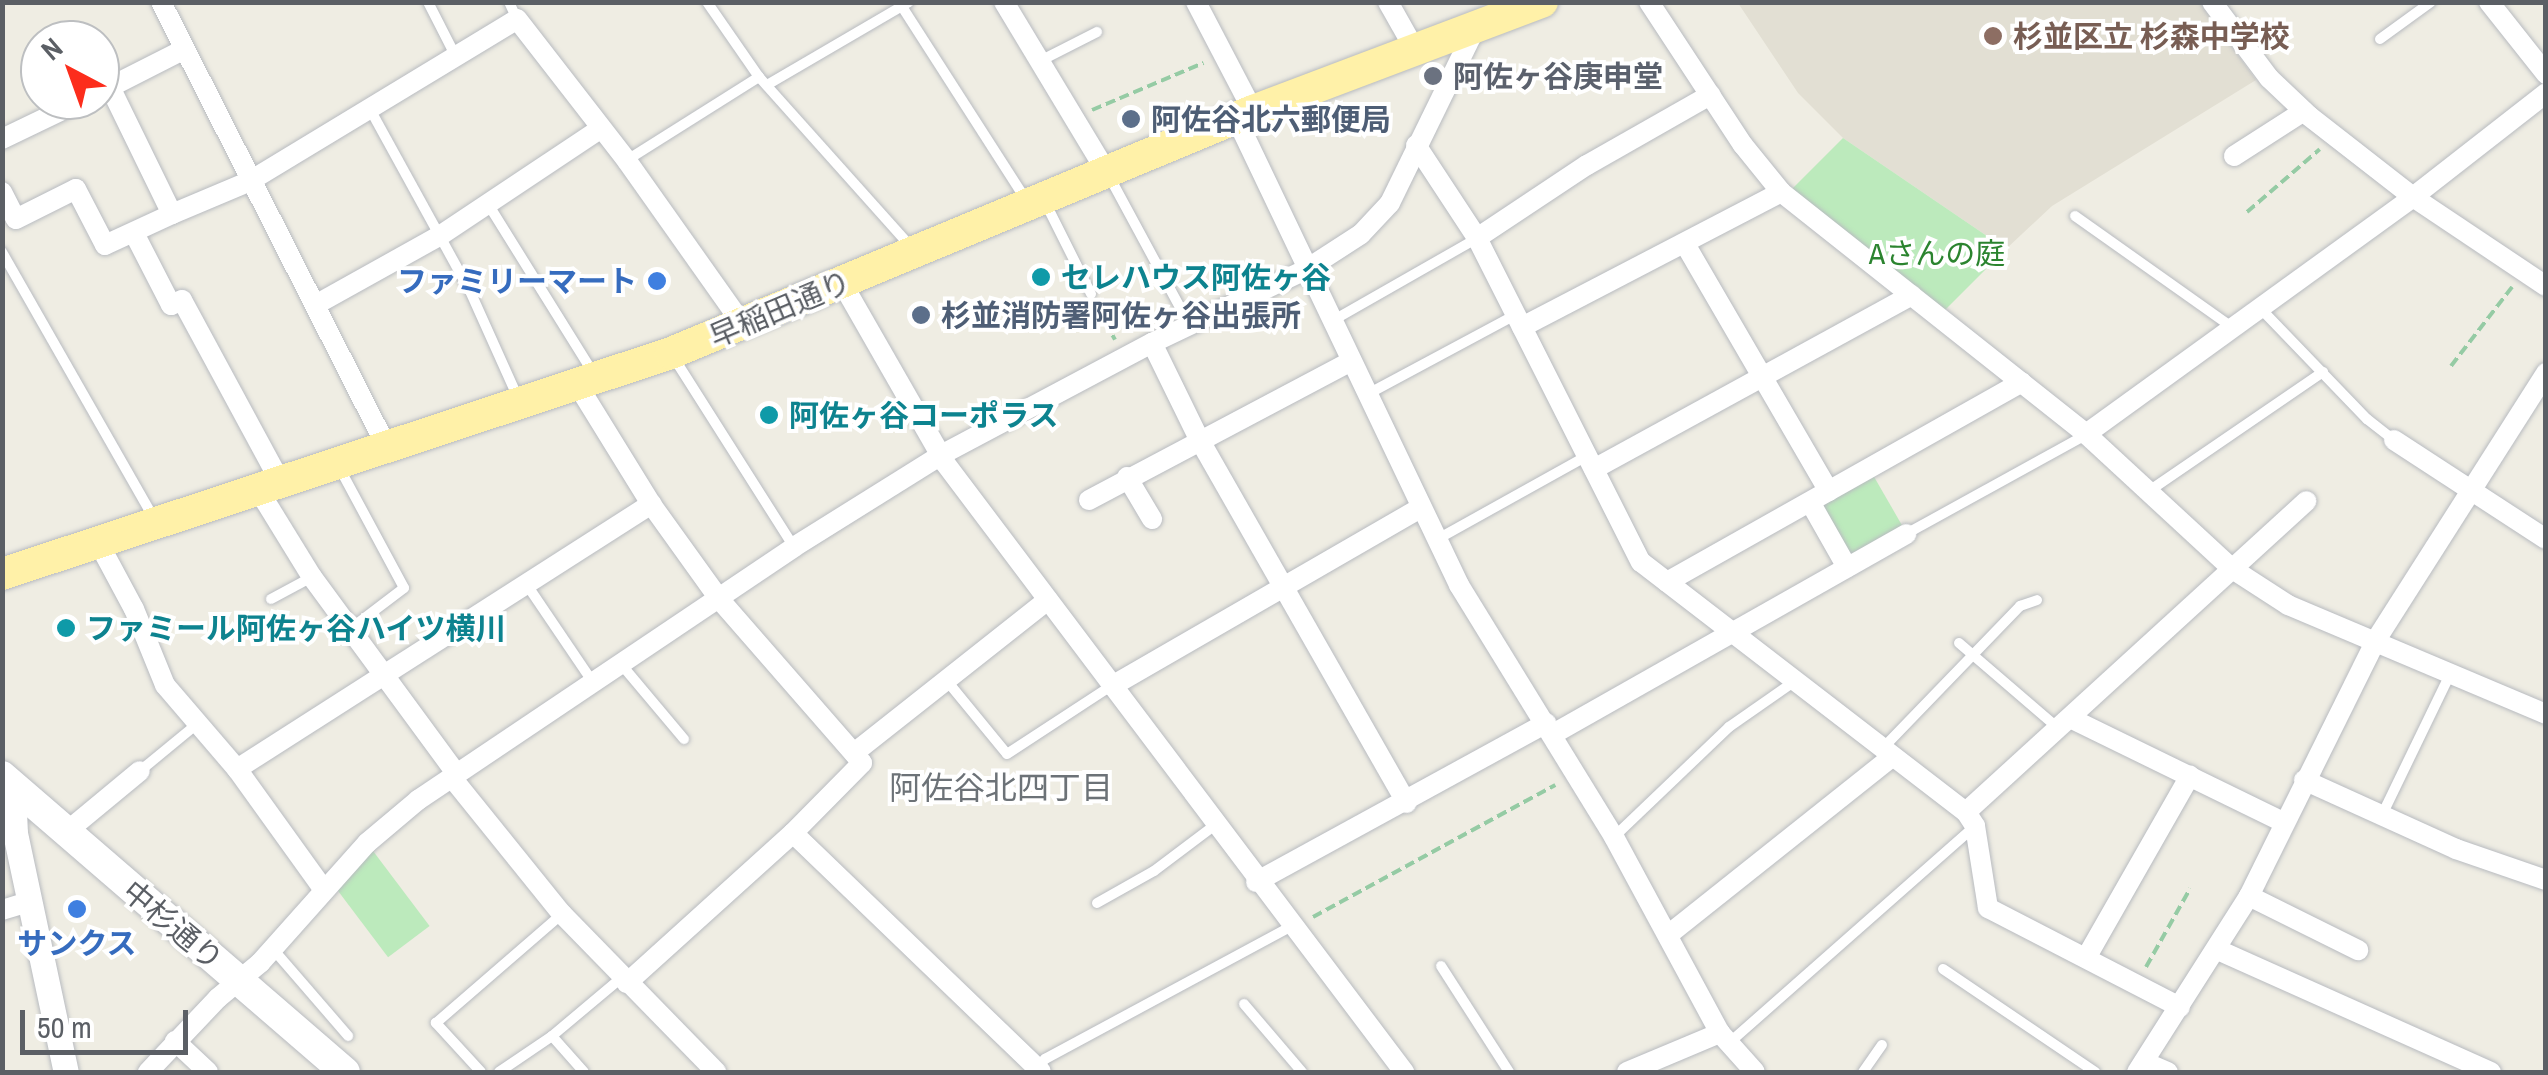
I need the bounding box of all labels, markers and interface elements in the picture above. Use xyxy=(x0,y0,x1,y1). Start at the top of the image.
place label: 杉並区立 杉森中学校 xyxy=(2013,18,2290,54)
north arrow xyxy=(20,20,120,120)
marker: 杉並区立 杉森中学校 xyxy=(1982,25,2004,47)
text: N xyxy=(33,29,70,69)
place label: 阿佐ヶ谷庚申堂 xyxy=(1453,58,1663,94)
marker: 阿佐ヶ谷庚申堂 xyxy=(1422,65,1444,87)
place label: 阿佐谷北六郵便局 xyxy=(1151,101,1391,137)
marker: 阿佐谷北六郵便局 xyxy=(1120,108,1142,130)
park label: Aさんの庭 xyxy=(1869,235,2005,271)
place label: セレハウス阿佐ヶ谷 xyxy=(1061,259,1331,295)
place label: ファミリーマート xyxy=(397,263,637,299)
street label: 早稲田通り xyxy=(704,263,856,355)
marker: セレハウス阿佐ヶ谷 xyxy=(1030,266,1052,288)
marker: ファミリーマート xyxy=(646,270,668,292)
place label: 杉並消防署阿佐ヶ谷出張所 xyxy=(941,297,1301,333)
marker: 杉並消防署阿佐ヶ谷出張所 xyxy=(910,304,932,326)
place label: 阿佐ヶ谷コーポラス xyxy=(789,397,1059,433)
marker: 阿佐ヶ谷コーポラス xyxy=(758,404,780,426)
place label: ファミール阿佐ヶ谷ハイツ横川 xyxy=(86,610,506,646)
marker: ファミール阿佐ヶ谷ハイツ横川 xyxy=(55,617,77,639)
district label: 阿佐谷北四丁目 xyxy=(889,769,1113,807)
street label: 中杉通り xyxy=(115,873,231,977)
marker: サンクス xyxy=(66,898,88,920)
place label: サンクス xyxy=(17,925,137,961)
scale bar xyxy=(25,990,192,1052)
text: 50 m xyxy=(37,1007,92,1047)

